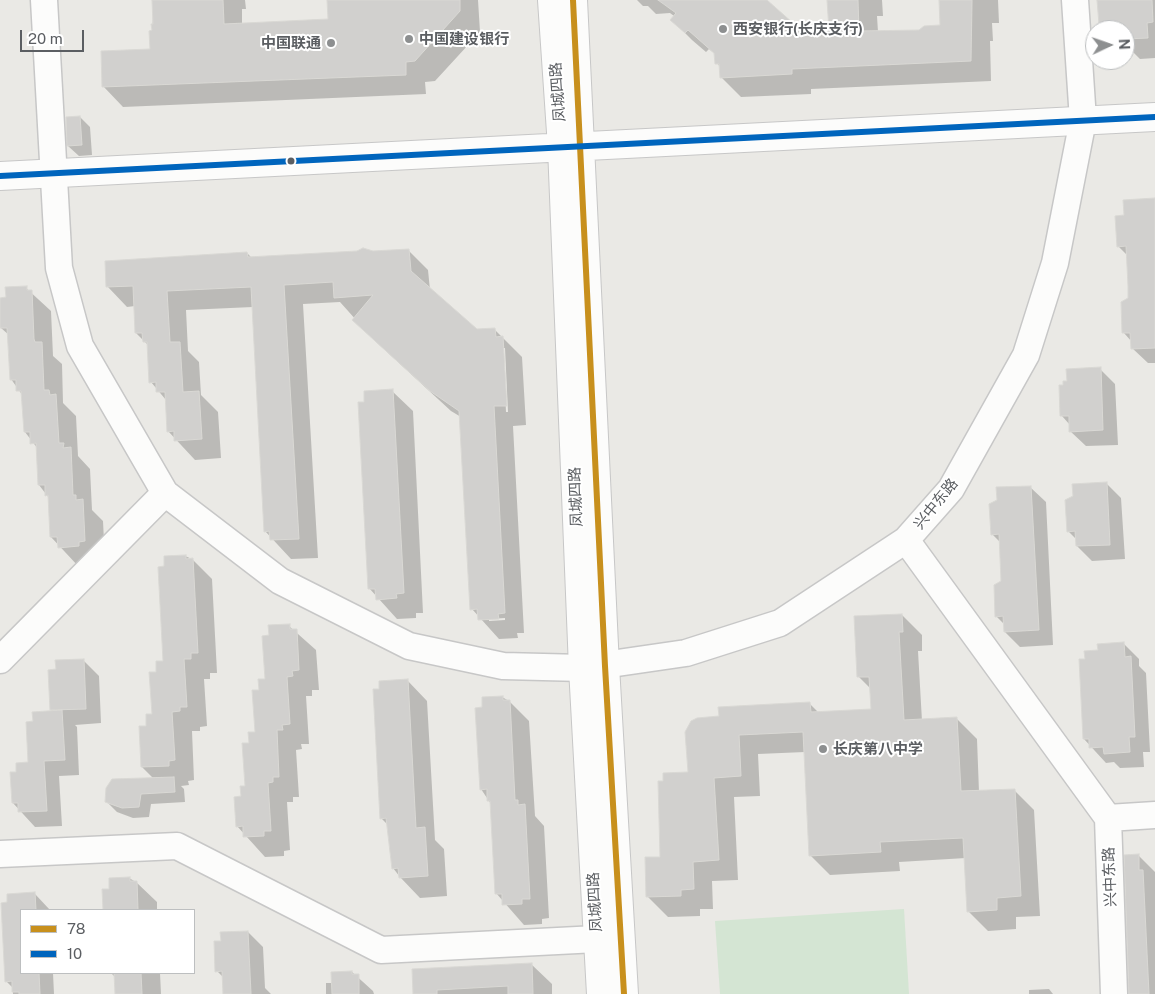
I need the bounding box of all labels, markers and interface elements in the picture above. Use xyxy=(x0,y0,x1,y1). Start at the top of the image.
scale bar xyxy=(22,20,86,52)
place label: 西安银行(长庆支行) xyxy=(733,20,863,38)
north arrow xyxy=(1085,20,1135,70)
marker: 西安银行(长庆支行) xyxy=(717,23,729,35)
text: 20 m xyxy=(28,30,63,47)
place label: 中国建设银行 xyxy=(419,30,509,48)
marker: 中国建设银行 xyxy=(403,33,415,45)
place label: 中国联通 xyxy=(261,34,321,52)
marker: 中国联通 xyxy=(325,37,337,49)
text: N xyxy=(1116,38,1132,50)
street label: 凤城四路 xyxy=(547,61,569,123)
unlabelled marker xyxy=(286,156,296,166)
street label: 凤城四路 xyxy=(566,467,586,527)
street label: 兴中东路 xyxy=(910,475,962,533)
place label: 长庆第八中学 xyxy=(833,740,923,758)
marker: 长庆第八中学 xyxy=(817,743,829,755)
street label: 兴中东路 xyxy=(1100,847,1120,907)
street label: 凤城四路 xyxy=(584,872,606,932)
legend xyxy=(20,909,195,974)
text: 78 xyxy=(67,920,85,937)
text: 10 xyxy=(67,945,82,962)

